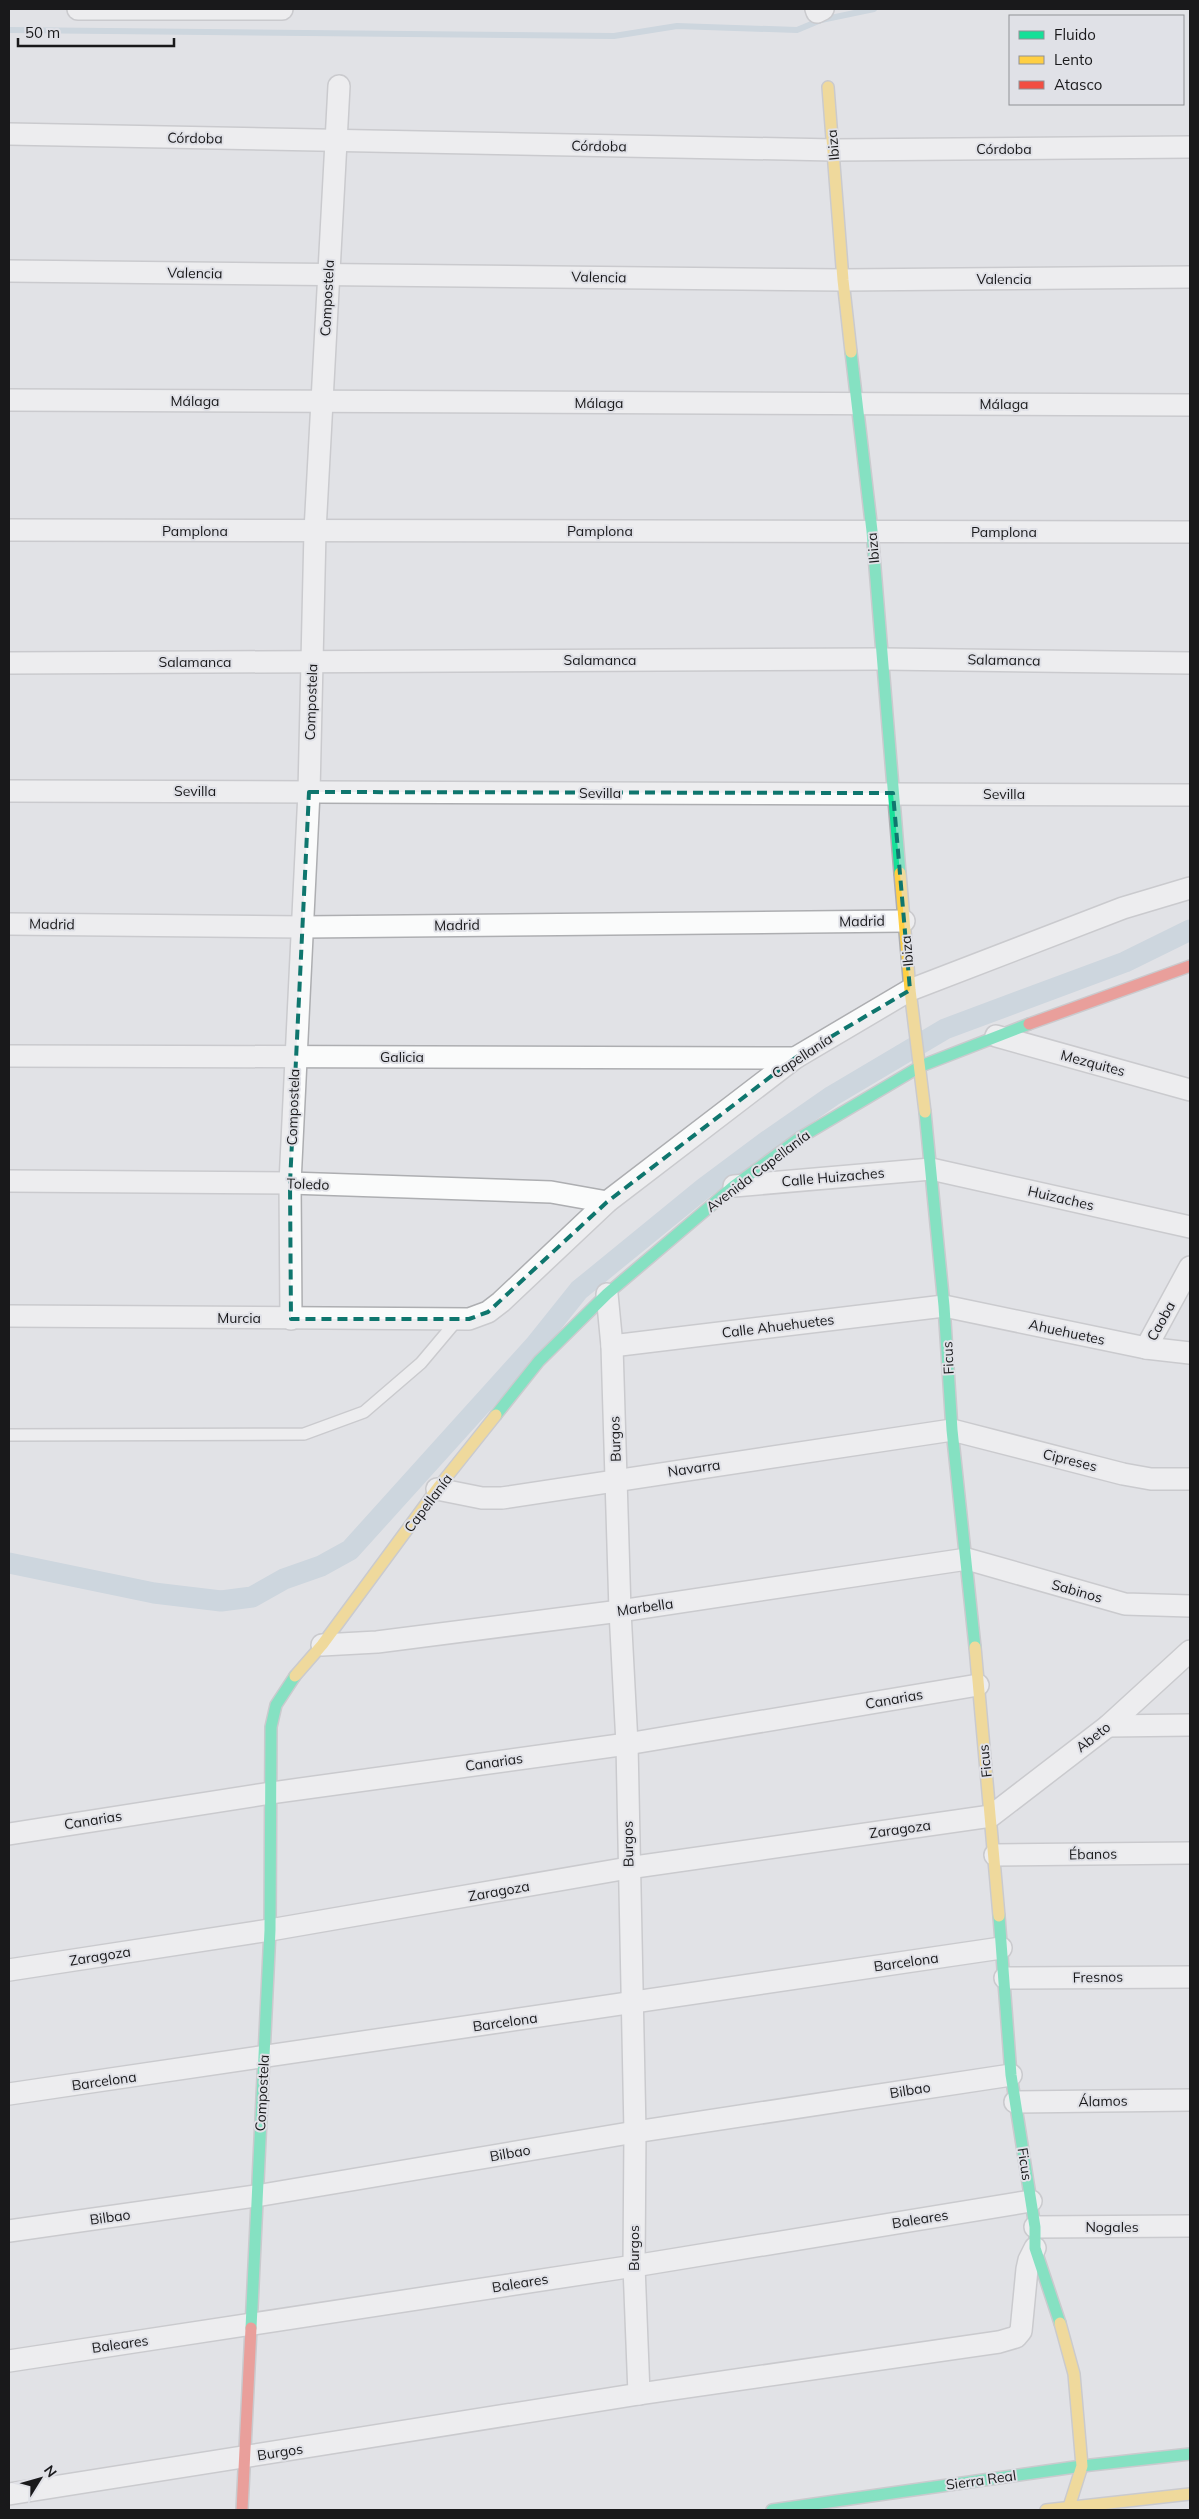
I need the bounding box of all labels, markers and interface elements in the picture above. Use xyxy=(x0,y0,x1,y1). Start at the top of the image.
scale bar xyxy=(18,15,174,47)
legend xyxy=(1009,15,1184,105)
text: 50 m xyxy=(25,23,60,42)
text: Fluido xyxy=(1054,25,1096,44)
text: Lento xyxy=(1054,50,1093,69)
text: Atasco xyxy=(1054,75,1102,94)
street label: Córdoba xyxy=(167,129,223,147)
street label: Ibiza xyxy=(823,129,843,161)
street label: Córdoba xyxy=(571,137,627,155)
street label: Córdoba xyxy=(976,140,1032,158)
street label: Compostela xyxy=(316,259,338,337)
street label: Valencia xyxy=(167,264,223,282)
street label: Valencia xyxy=(571,268,627,286)
street label: Valencia xyxy=(976,270,1032,288)
street label: Málaga xyxy=(171,392,220,410)
street label: Málaga xyxy=(575,394,624,412)
street label: Málaga xyxy=(980,395,1029,413)
street label: Pamplona xyxy=(162,522,228,540)
street label: Pamplona xyxy=(567,522,633,540)
street label: Pamplona xyxy=(971,523,1037,541)
street label: Ibiza xyxy=(863,532,883,564)
street label: Salamanca xyxy=(967,650,1041,670)
street label: Salamanca xyxy=(563,651,637,669)
street label: Salamanca xyxy=(158,653,232,671)
street label: Compostela xyxy=(301,663,321,741)
street label: Sevilla xyxy=(174,782,216,800)
street label: Sevilla xyxy=(579,784,621,802)
street label: Sevilla xyxy=(983,785,1025,803)
street label: Madrid xyxy=(839,912,885,930)
street label: Madrid xyxy=(29,915,75,933)
street label: Madrid xyxy=(434,916,480,934)
street label: Ibiza xyxy=(897,935,917,967)
street label: Capellanía xyxy=(768,1030,836,1082)
street label: Mezquites xyxy=(1059,1046,1127,1080)
street label: Galicia xyxy=(380,1048,424,1066)
street label: Compostela xyxy=(283,1068,303,1146)
street label: Avenida Capellanía xyxy=(702,1126,814,1216)
street label: Calle Huizaches xyxy=(781,1164,885,1190)
street label: Toledo xyxy=(286,1174,330,1194)
street label: Huizaches xyxy=(1026,1182,1096,1214)
street label: Caoba xyxy=(1143,1298,1179,1344)
street label: Murcia xyxy=(217,1309,261,1327)
street label: Calle Ahuehuetes xyxy=(721,1310,835,1342)
street label: Ahuehuetes xyxy=(1027,1315,1107,1349)
street label: Ficus xyxy=(938,1341,958,1375)
street label: Burgos xyxy=(605,1416,625,1462)
street label: Cipreses xyxy=(1041,1445,1099,1475)
street label: Navarra xyxy=(667,1455,721,1481)
street label: Capellanía xyxy=(400,1470,456,1536)
street label: Sabinos xyxy=(1050,1575,1105,1607)
street label: Marbella xyxy=(616,1594,674,1620)
street label: Canarias xyxy=(864,1685,924,1713)
street label: Abeto xyxy=(1072,1718,1114,1756)
street label: Ficus xyxy=(974,1744,996,1778)
street label: Canarias xyxy=(464,1749,524,1775)
street label: Canarias xyxy=(63,1807,123,1833)
street label: Zaragoza xyxy=(868,1816,932,1842)
street label: Burgos xyxy=(619,1821,637,1867)
street label: Ébanos xyxy=(1069,1845,1117,1863)
street label: Zaragoza xyxy=(467,1877,531,1905)
street label: Zaragoza xyxy=(68,1942,132,1970)
street label: Barcelona xyxy=(872,1949,940,1975)
street label: Fresnos xyxy=(1073,1968,1123,1986)
street label: Barcelona xyxy=(471,2009,539,2035)
street label: Compostela xyxy=(251,2054,273,2132)
street label: Barcelona xyxy=(70,2068,138,2094)
street label: Bilbao xyxy=(888,2078,932,2102)
street label: Álamos xyxy=(1078,2092,1128,2110)
street label: Bilbao xyxy=(488,2141,532,2165)
street label: Ficus xyxy=(1014,2146,1036,2182)
street label: Bilbao xyxy=(88,2205,132,2229)
street label: Baleares xyxy=(891,2206,950,2232)
street label: Nogales xyxy=(1085,2218,1139,2236)
street label: Burgos xyxy=(625,2225,643,2271)
street label: Baleares xyxy=(491,2270,550,2296)
street label: Baleares xyxy=(91,2331,149,2357)
street label: Burgos xyxy=(256,2440,304,2464)
north arrow xyxy=(15,2454,65,2504)
text: N xyxy=(40,2462,61,2481)
street label: Sierra Real xyxy=(945,2466,1017,2494)

